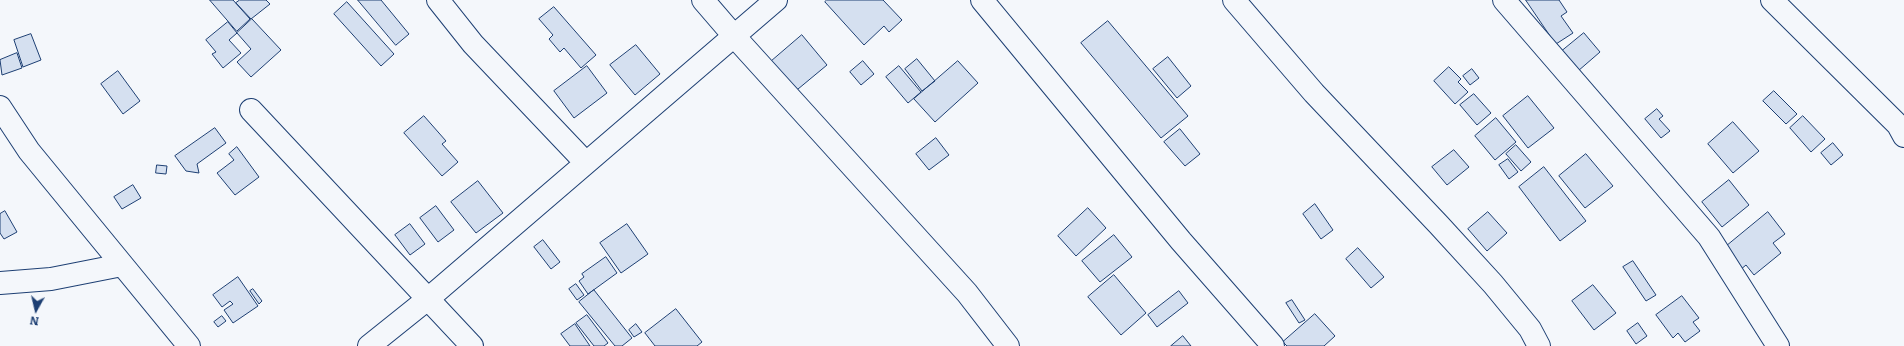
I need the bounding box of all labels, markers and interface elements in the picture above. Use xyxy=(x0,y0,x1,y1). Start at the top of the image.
north arrow xyxy=(16,290,56,330)
text: N xyxy=(29,313,40,330)

